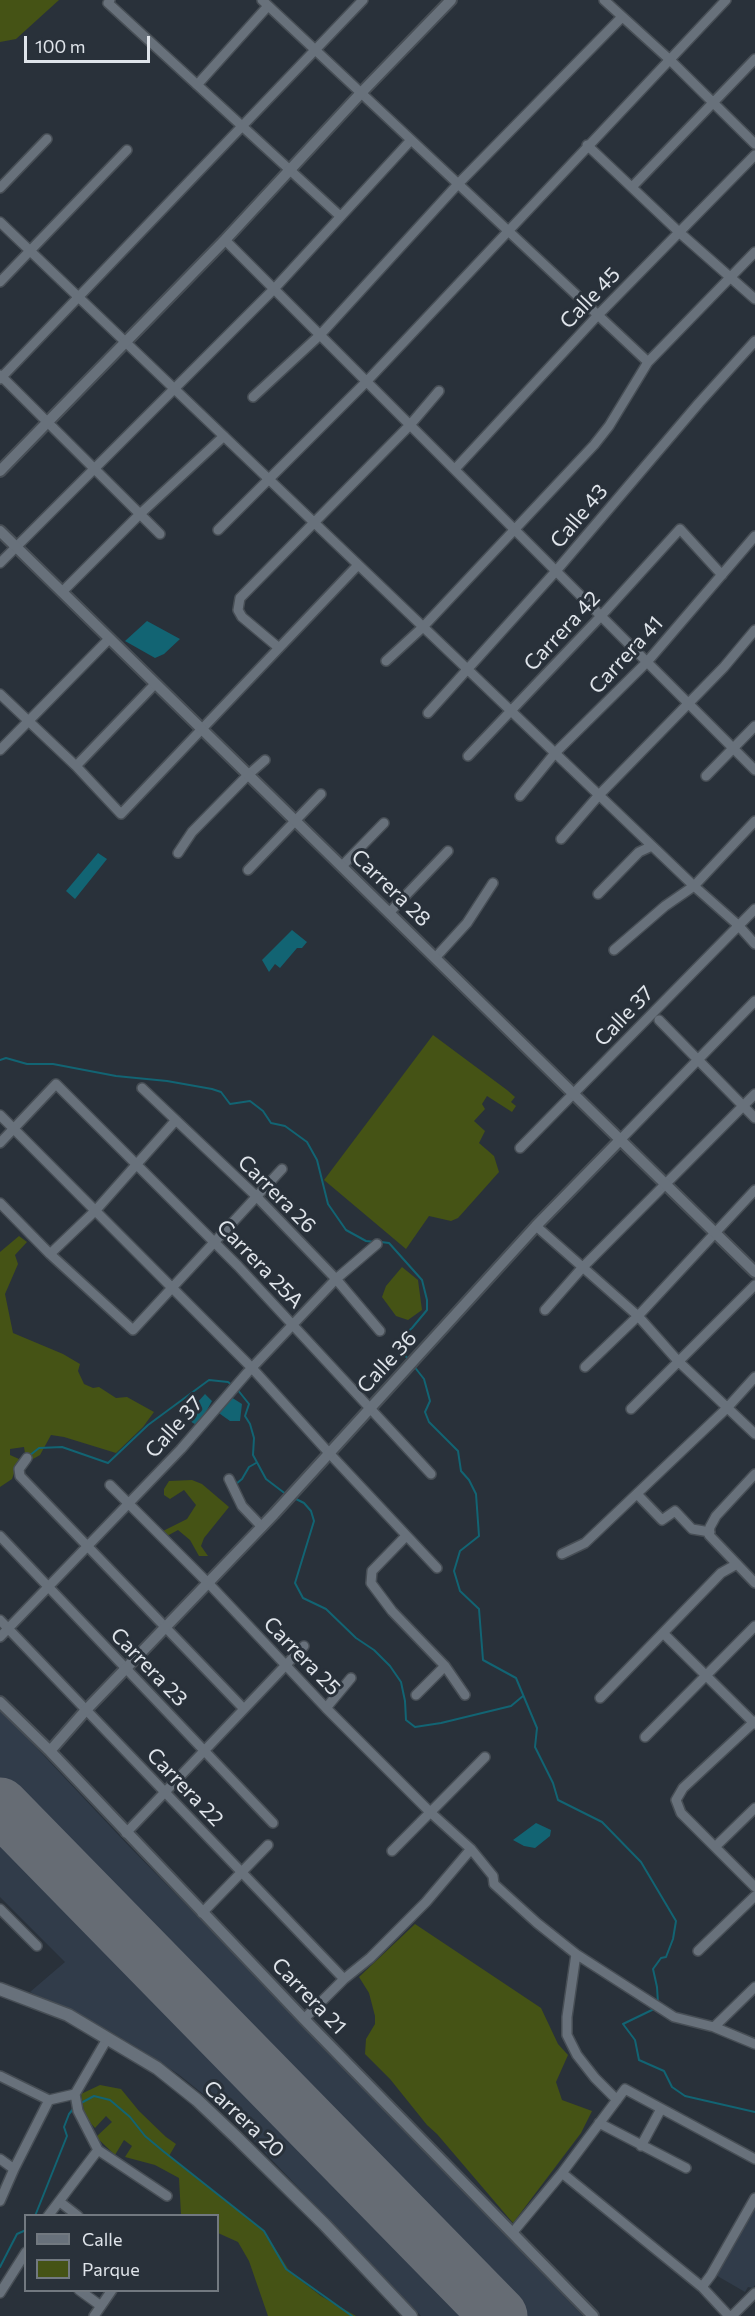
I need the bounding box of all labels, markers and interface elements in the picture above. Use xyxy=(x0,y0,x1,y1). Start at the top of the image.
scale bar xyxy=(27,24,153,62)
text: 100 m xyxy=(35,35,85,57)
street label: Calle 45 xyxy=(555,262,625,334)
street label: Calle 43 xyxy=(545,479,613,553)
street label: Carrera 42 xyxy=(519,586,605,676)
street label: Carrera 41 xyxy=(584,611,668,699)
street label: Carrera 28 xyxy=(346,844,436,932)
street label: Calle 37 xyxy=(589,981,659,1051)
street label: Carrera 26 xyxy=(233,1150,321,1238)
street label: Carrera 25A xyxy=(211,1214,309,1314)
street label: Calle 36 xyxy=(352,1326,422,1398)
street label: Calle 37 xyxy=(140,1391,208,1463)
street label: Carrera 25 xyxy=(258,1611,346,1701)
street label: Carrera 23 xyxy=(105,1622,193,1712)
street label: Carrera 22 xyxy=(141,1743,229,1831)
street label: Carrera 21 xyxy=(266,1952,352,2040)
street label: Carrera 20 xyxy=(198,2075,290,2163)
legend xyxy=(24,2214,219,2292)
text: Calle xyxy=(82,2228,122,2250)
text: Parque xyxy=(82,2258,140,2280)

